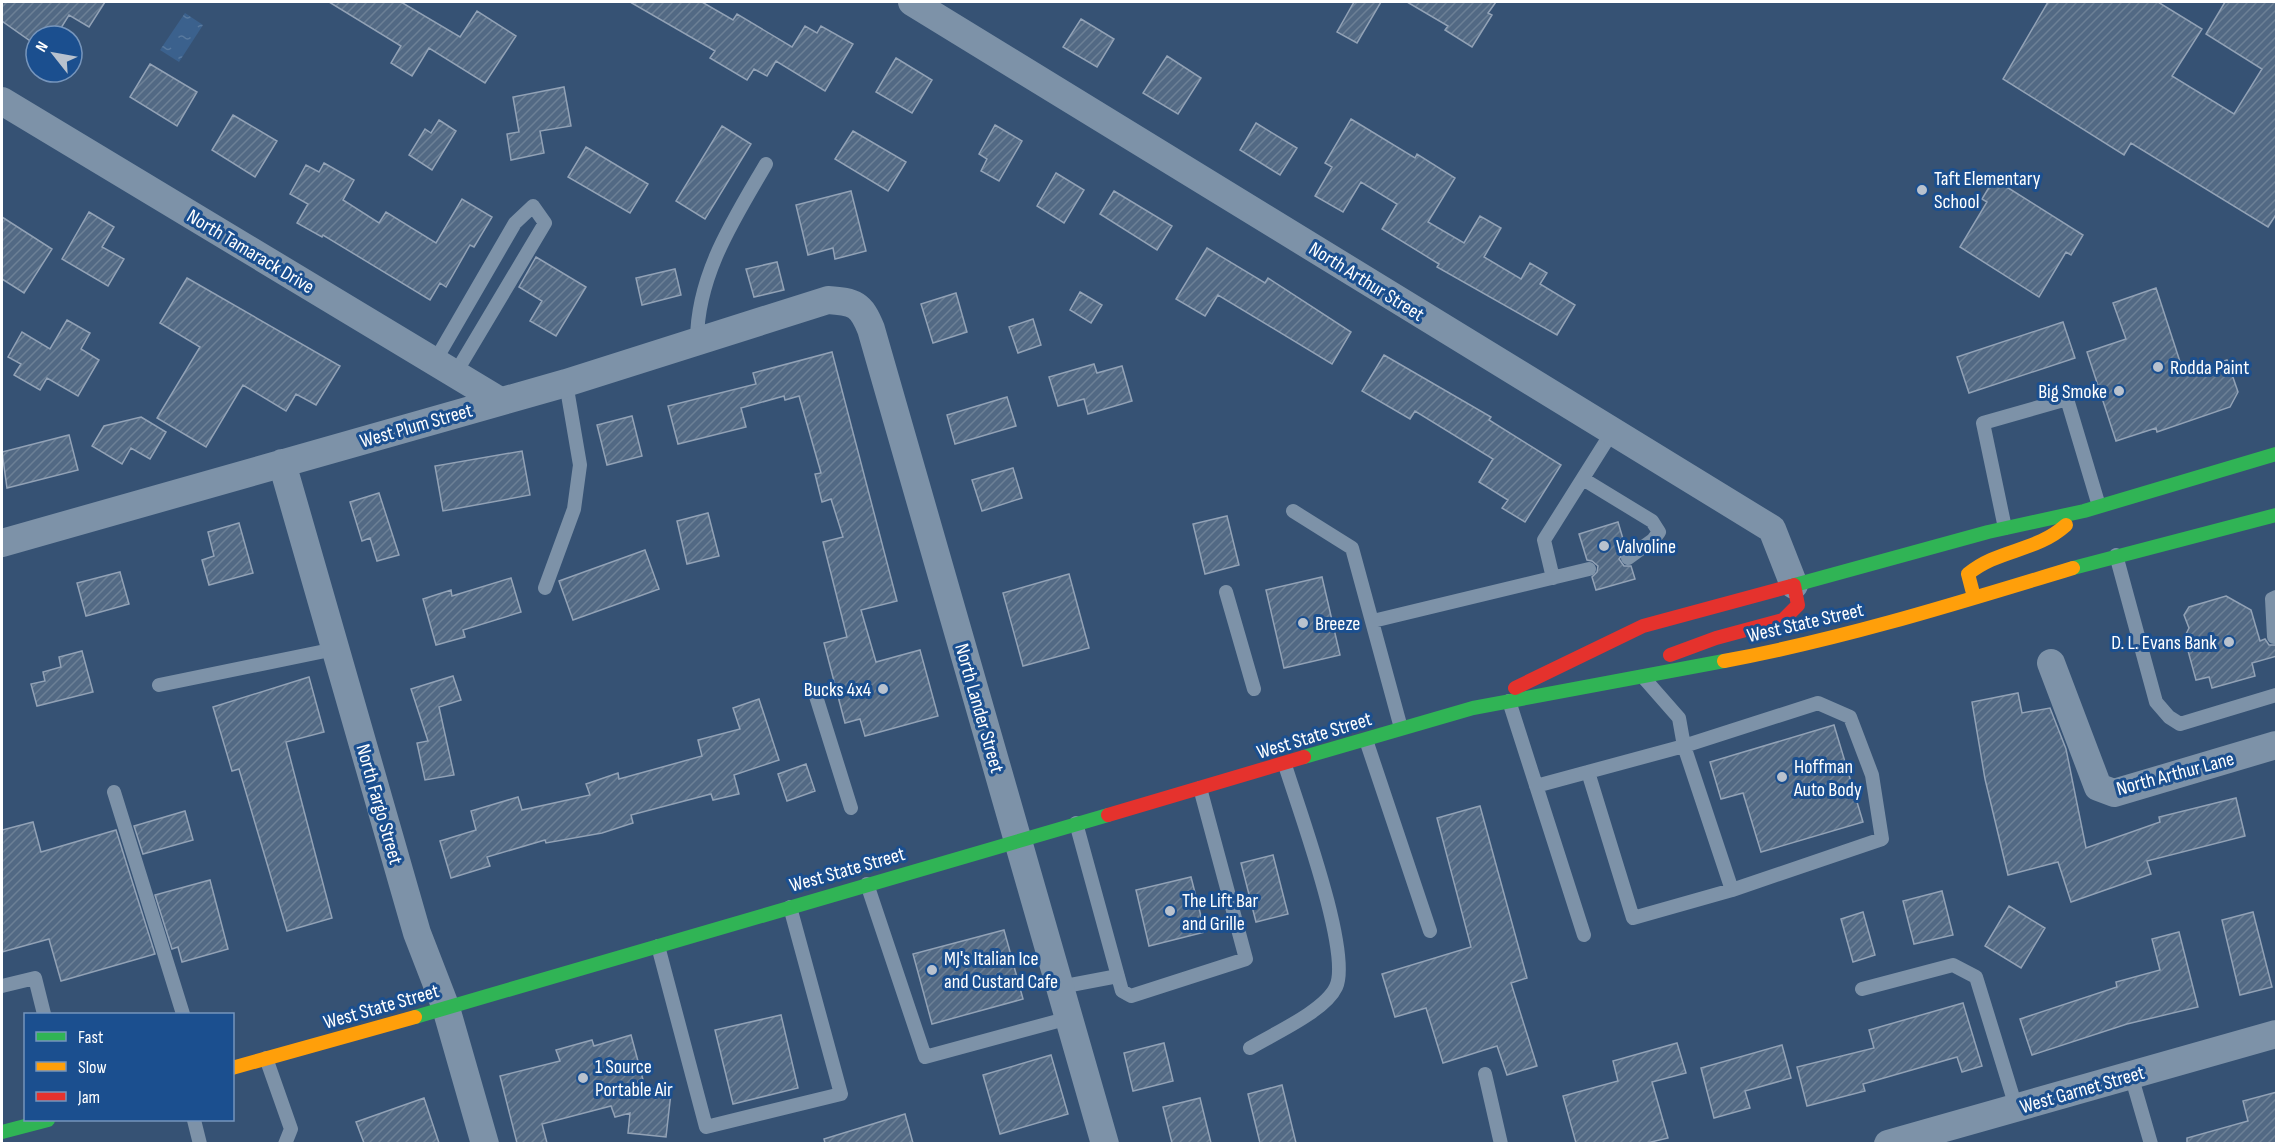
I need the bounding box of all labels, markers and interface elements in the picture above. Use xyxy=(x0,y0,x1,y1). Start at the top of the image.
north arrow xyxy=(24,24,84,84)
text: N xyxy=(32,38,53,56)
place label: Taft Elementary School xyxy=(1934,167,2041,214)
marker: Taft Elementary School xyxy=(1915,183,1929,197)
street label: North Tamarack Drive xyxy=(182,204,318,299)
street label: North Arthur Street xyxy=(1304,237,1429,327)
place label: Rodda Paint xyxy=(2170,356,2249,380)
marker: Rodda Paint xyxy=(2151,360,2165,374)
place label: Big Smoke xyxy=(2038,380,2107,404)
marker: Big Smoke xyxy=(2112,384,2126,398)
street label: West Plum Street xyxy=(357,398,475,453)
place label: Valvoline xyxy=(1616,535,1676,559)
marker: Valvoline xyxy=(1597,539,1611,553)
street label: West State Street xyxy=(1745,598,1866,648)
place label: Breeze xyxy=(1315,612,1360,636)
marker: Breeze xyxy=(1296,616,1310,630)
place label: D. L. Evans Bank xyxy=(2111,631,2217,655)
marker: D. L. Evans Bank xyxy=(2222,635,2236,649)
street label: North Lander Street xyxy=(949,641,1009,776)
place label: Bucks 4x4 xyxy=(804,678,871,702)
marker: Bucks 4x4 xyxy=(876,682,890,696)
street label: West State Street xyxy=(1254,707,1375,765)
street label: North Fargo Street xyxy=(350,741,408,867)
street label: North Arthur Lane xyxy=(2114,747,2237,801)
place label: Hoffman Auto Body xyxy=(1793,755,1862,802)
marker: Hoffman Auto Body xyxy=(1775,770,1789,784)
street label: West State Street xyxy=(787,842,908,898)
place label: The Lift Bar and Grille xyxy=(1182,889,1259,936)
marker: The Lift Bar and Grille xyxy=(1163,904,1177,918)
place label: MJ's Italian Ice and Custard Cafe xyxy=(944,947,1058,994)
marker: MJ's Italian Ice and Custard Cafe xyxy=(925,963,939,977)
street label: West State Street xyxy=(321,979,442,1035)
legend xyxy=(24,1013,234,1121)
text: Fast xyxy=(78,1027,104,1048)
place label: 1 Source Portable Air xyxy=(595,1055,673,1102)
text: Slow xyxy=(78,1057,107,1078)
street label: West Garnet Street xyxy=(2017,1061,2147,1119)
marker: 1 Source Portable Air xyxy=(576,1071,590,1085)
text: Jam xyxy=(77,1087,100,1108)

